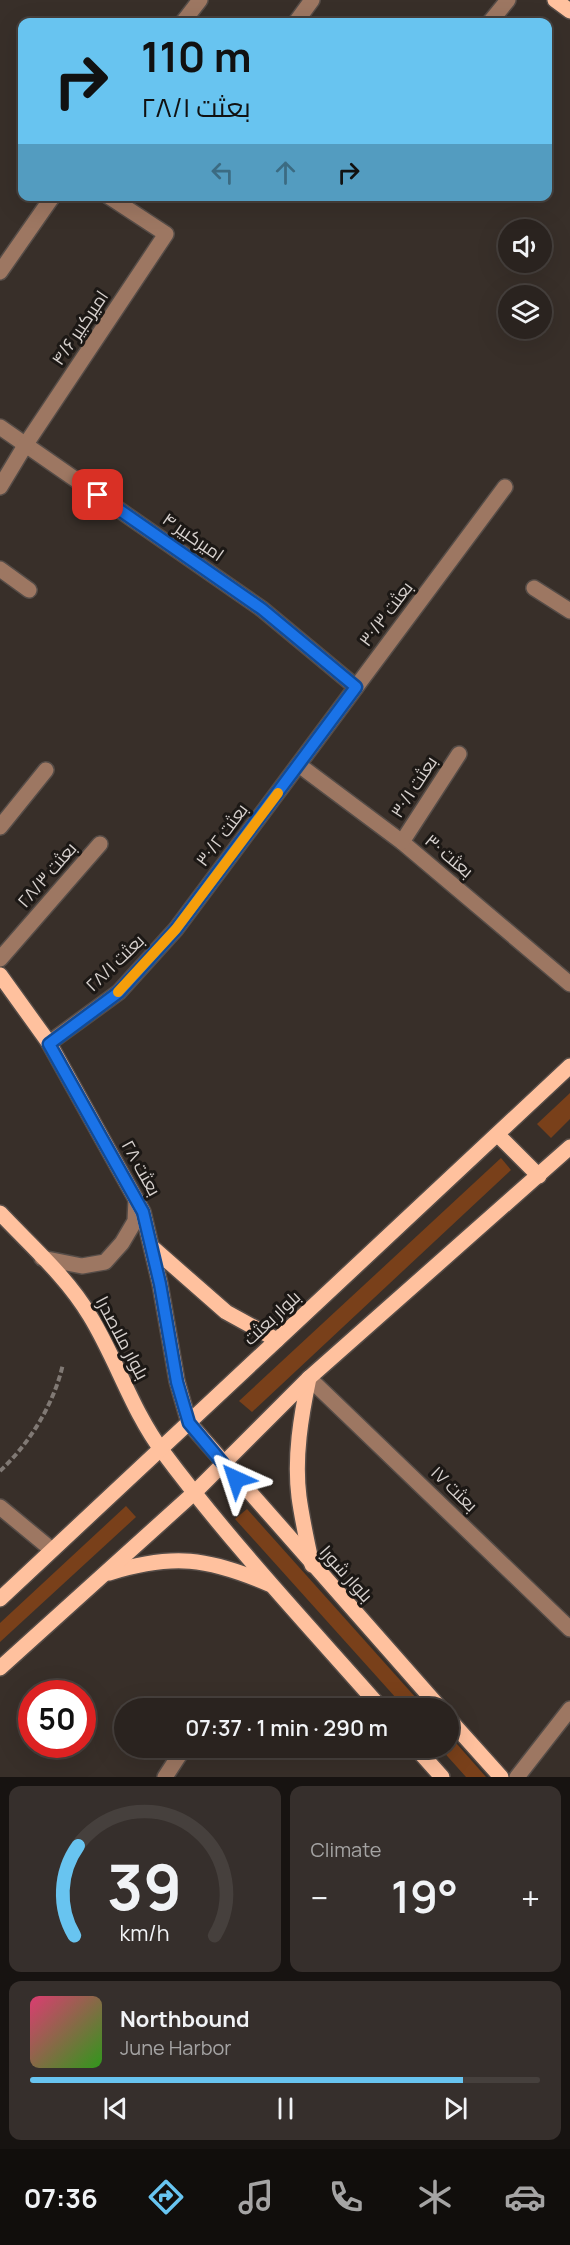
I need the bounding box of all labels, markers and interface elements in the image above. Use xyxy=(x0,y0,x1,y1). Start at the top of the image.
text: 110 m xyxy=(141,27,252,85)
icon: right xyxy=(42,42,120,120)
text: بعثت ۲۸/۱ xyxy=(141,88,251,125)
icon: left xyxy=(206,156,239,189)
icon: ahead xyxy=(269,156,302,189)
icon: right xyxy=(332,156,365,189)
map controls xyxy=(498,219,552,339)
button: sound xyxy=(498,219,552,273)
street label: امیرکبیر ۴/۶ xyxy=(45,285,113,370)
button: layers xyxy=(498,285,552,339)
pin xyxy=(72,469,123,520)
icon: arrive xyxy=(81,478,114,511)
street label: امیرکبیر ۴ xyxy=(158,506,229,566)
street label: بعثت ۳۰/۳ xyxy=(353,576,418,651)
street label: بعثت ۳۰/۱ xyxy=(384,751,442,822)
street label: بعثت ۳۰/۲ xyxy=(190,798,253,871)
street label: بعثت ۳۰ xyxy=(420,828,479,883)
street label: بعثت ۲۸/۳ xyxy=(11,836,81,912)
street label: بعثت ۲۸/۱ xyxy=(80,928,149,996)
street label: بعثت ۲۸ xyxy=(117,1135,167,1200)
street label: بلوار بعثت xyxy=(237,1285,305,1350)
street label: بلوار ملاصدرا xyxy=(91,1291,155,1384)
position arrow xyxy=(204,1447,268,1511)
street label: بعثت ۱۷ xyxy=(426,1460,483,1517)
street label: بلوار شورا xyxy=(315,1540,379,1607)
speed limit sign: 50 xyxy=(18,1680,96,1758)
text: 07:37 · 1 min · 290 m xyxy=(185,1713,388,1743)
text: Climate xyxy=(311,1836,382,1863)
text: 39 xyxy=(107,1843,182,1929)
text: 19° xyxy=(391,1865,458,1927)
text: − xyxy=(311,1875,328,1920)
text: + xyxy=(521,1875,540,1920)
text: km/h xyxy=(120,1918,170,1947)
text: Northbound xyxy=(120,2004,250,2034)
text: June Harbor xyxy=(120,2034,232,2061)
icon: previous xyxy=(99,2092,132,2125)
icon: pause xyxy=(269,2092,302,2125)
icon: next xyxy=(439,2092,472,2125)
icon: directions xyxy=(145,2176,187,2218)
icon: music xyxy=(235,2176,277,2218)
icon: phone xyxy=(325,2176,367,2218)
icon: climate xyxy=(414,2176,456,2218)
icon: car xyxy=(504,2176,546,2218)
text: 07:36 xyxy=(24,2179,98,2216)

